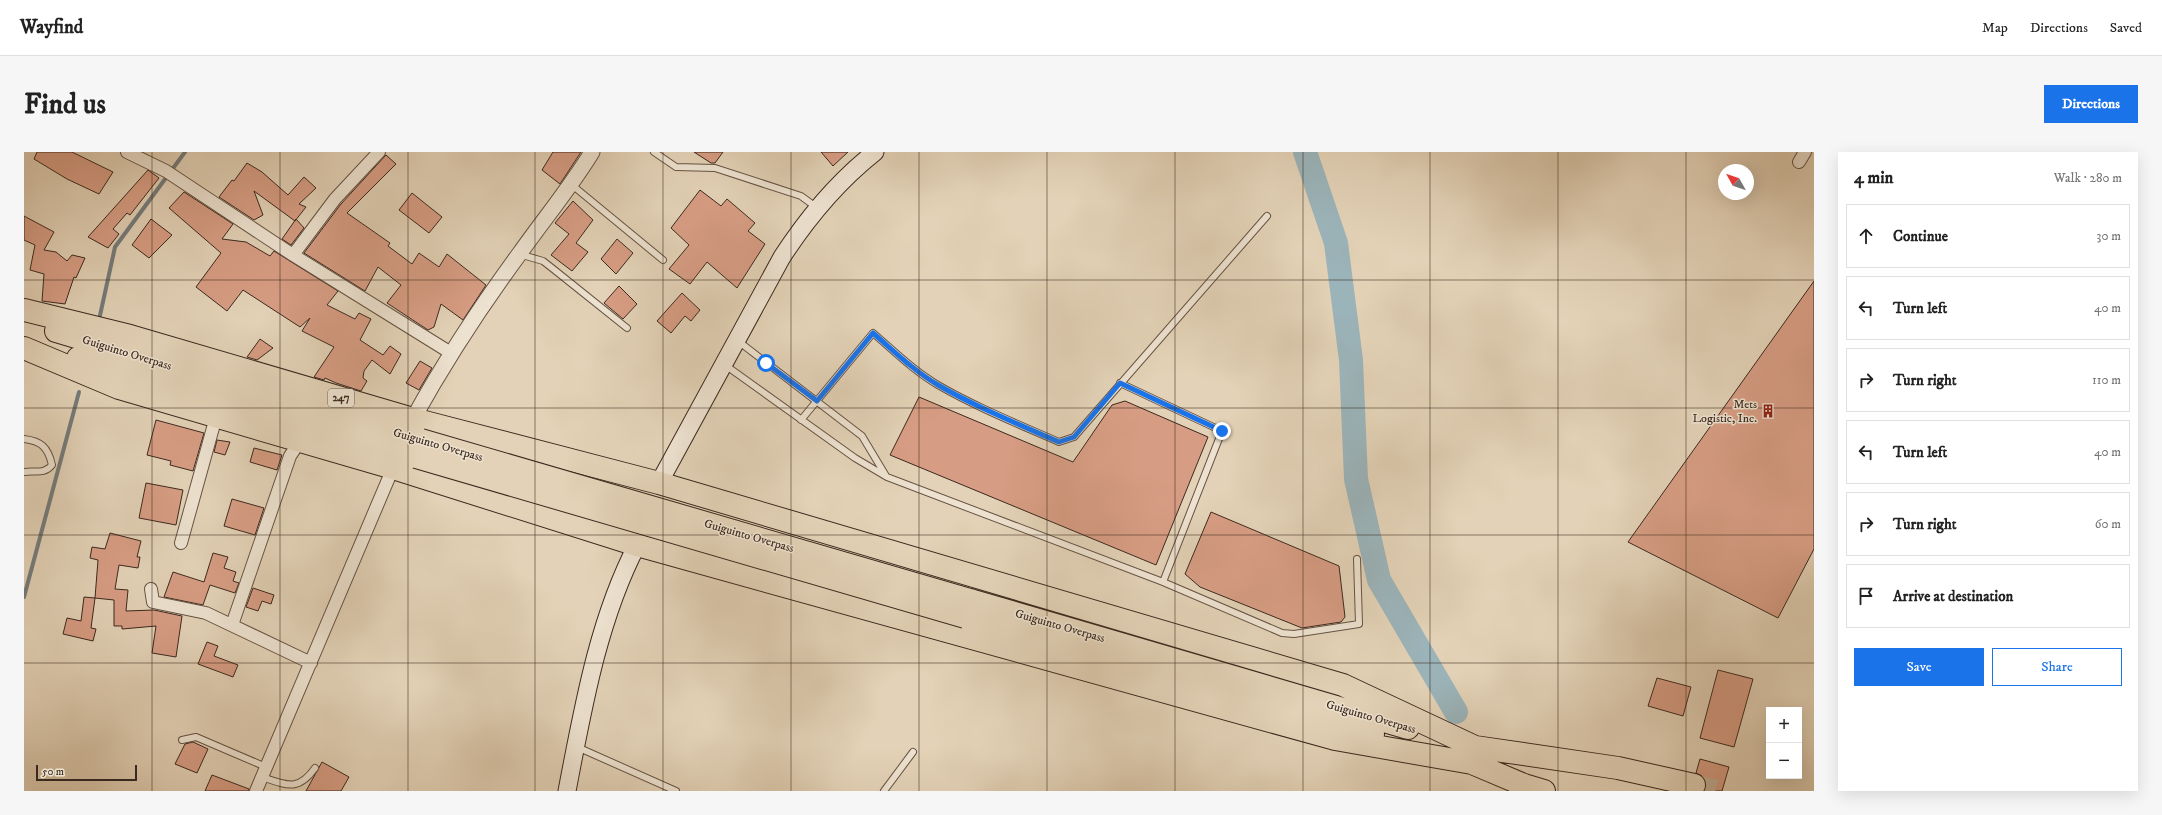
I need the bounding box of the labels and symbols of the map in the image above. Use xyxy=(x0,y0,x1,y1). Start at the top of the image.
north arrow xyxy=(1718,164,1754,200)
street label: Guiguinto Overpass xyxy=(80,332,174,374)
route start xyxy=(757,354,775,372)
road number: 247 xyxy=(328,389,354,407)
place label: Mets Logistic, Inc. xyxy=(1692,397,1757,426)
building icon: Mets Logistic, Inc. xyxy=(1760,403,1776,419)
route end xyxy=(1213,422,1231,440)
street label: Guiguinto Overpass xyxy=(391,425,485,465)
street label: Guiguinto Overpass xyxy=(702,516,796,556)
street label: Guiguinto Overpass xyxy=(1013,606,1107,646)
street label: Guiguinto Overpass xyxy=(1324,697,1418,737)
scale bar xyxy=(36,763,137,782)

